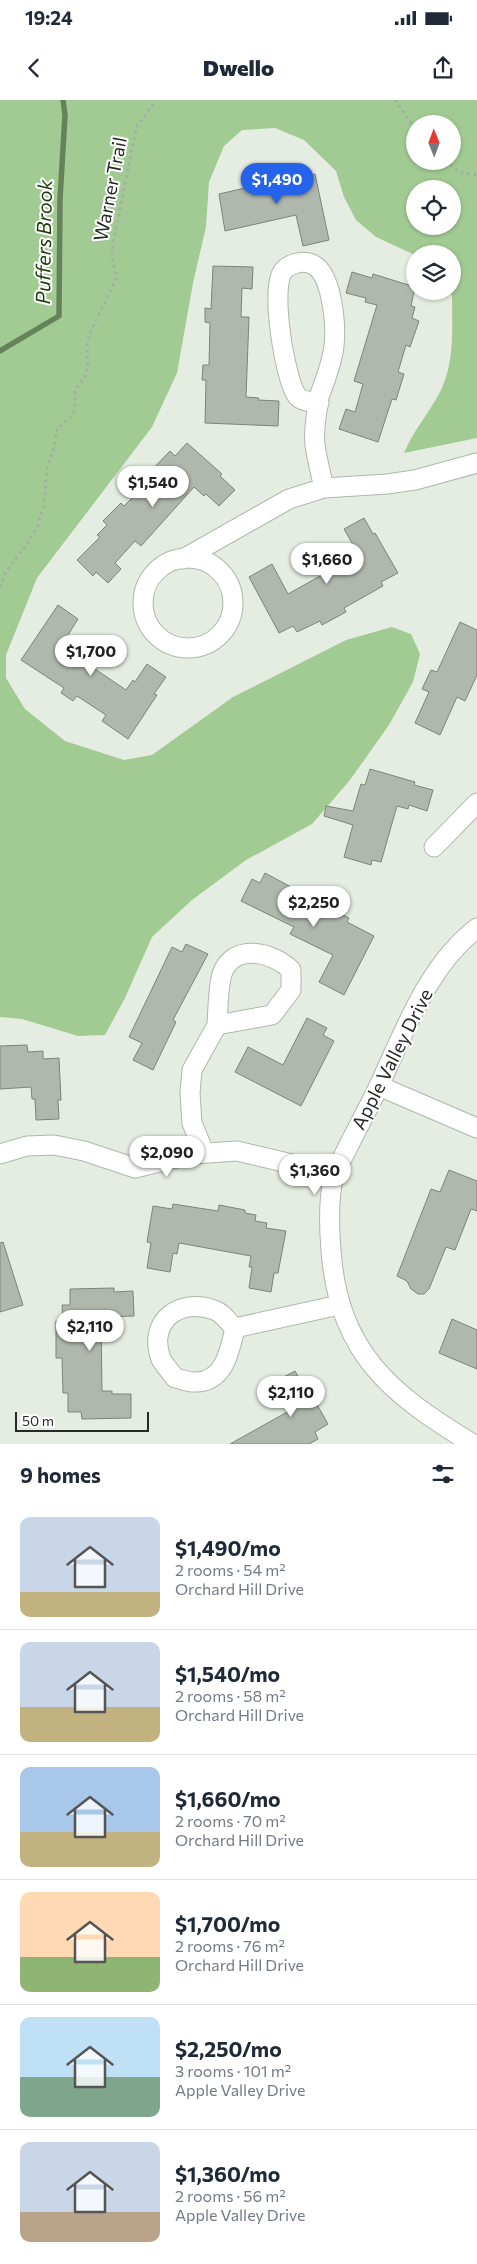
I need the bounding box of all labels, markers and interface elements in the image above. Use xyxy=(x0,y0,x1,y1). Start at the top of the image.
text: 19:24 xyxy=(25,6,73,29)
icon: back xyxy=(20,54,48,82)
text: Dwello xyxy=(203,54,274,81)
icon: share xyxy=(429,54,457,82)
north arrow xyxy=(406,115,461,170)
map controls xyxy=(406,115,461,300)
street label: Warner Trail xyxy=(88,135,131,243)
pin: $1,490 xyxy=(236,162,318,205)
text: $1,490 xyxy=(252,169,302,188)
water label: Puffers Brook xyxy=(30,178,56,305)
button: locate xyxy=(406,180,461,235)
button: layers xyxy=(406,245,461,300)
pin: $1,540 xyxy=(112,466,194,508)
text: $1,540 xyxy=(128,472,178,491)
pin: $1,660 xyxy=(286,542,368,585)
text: $1,660 xyxy=(302,549,352,568)
pin: $1,700 xyxy=(50,634,132,677)
text: $1,700 xyxy=(66,641,116,660)
pin: $2,250 xyxy=(273,886,355,928)
text: $2,250 xyxy=(288,892,340,911)
street label: Apple Valley Drive xyxy=(346,985,437,1133)
pin: $2,090 xyxy=(126,1136,208,1178)
text: $2,090 xyxy=(140,1142,194,1161)
pin: $1,360 xyxy=(274,1154,356,1196)
text: $1,360 xyxy=(290,1160,340,1179)
pin: $2,110 xyxy=(49,1310,131,1352)
text: $2,110 xyxy=(67,1316,113,1335)
pin: $2,110 xyxy=(250,1376,332,1418)
text: $2,110 xyxy=(268,1382,314,1401)
scale bar xyxy=(15,1409,149,1432)
text: 50 m xyxy=(22,1412,54,1429)
icon: filters xyxy=(429,1460,457,1488)
text: 9 homes xyxy=(20,1462,101,1487)
text: $1,490/mo xyxy=(175,1535,281,1560)
icon: home xyxy=(60,1537,120,1597)
text: 2 rooms · 54 m² xyxy=(175,1560,286,1579)
text: Orchard Hill Drive xyxy=(175,1579,304,1598)
text: $1,540/mo xyxy=(175,1661,280,1686)
icon: home xyxy=(60,1662,120,1722)
text: 2 rooms · 58 m² xyxy=(175,1686,286,1705)
text: Orchard Hill Drive xyxy=(175,1705,304,1724)
text: $1,660/mo xyxy=(175,1786,281,1811)
icon: home xyxy=(60,1787,120,1847)
text: 2 rooms · 70 m² xyxy=(175,1811,286,1830)
text: Orchard Hill Drive xyxy=(175,1830,304,1849)
text: $1,700/mo xyxy=(175,1911,280,1936)
icon: home xyxy=(60,1912,120,1972)
text: 2 rooms · 76 m² xyxy=(175,1936,285,1955)
text: Orchard Hill Drive xyxy=(175,1955,304,1974)
text: $2,250/mo xyxy=(175,2036,282,2061)
icon: home xyxy=(60,2037,120,2097)
text: 3 rooms · 101 m² xyxy=(175,2061,291,2080)
text: Apple Valley Drive xyxy=(175,2080,305,2099)
text: $1,360/mo xyxy=(175,2161,280,2186)
icon: home xyxy=(60,2162,120,2222)
text: 2 rooms · 56 m² xyxy=(175,2186,286,2205)
text: Apple Valley Drive xyxy=(175,2205,305,2224)

